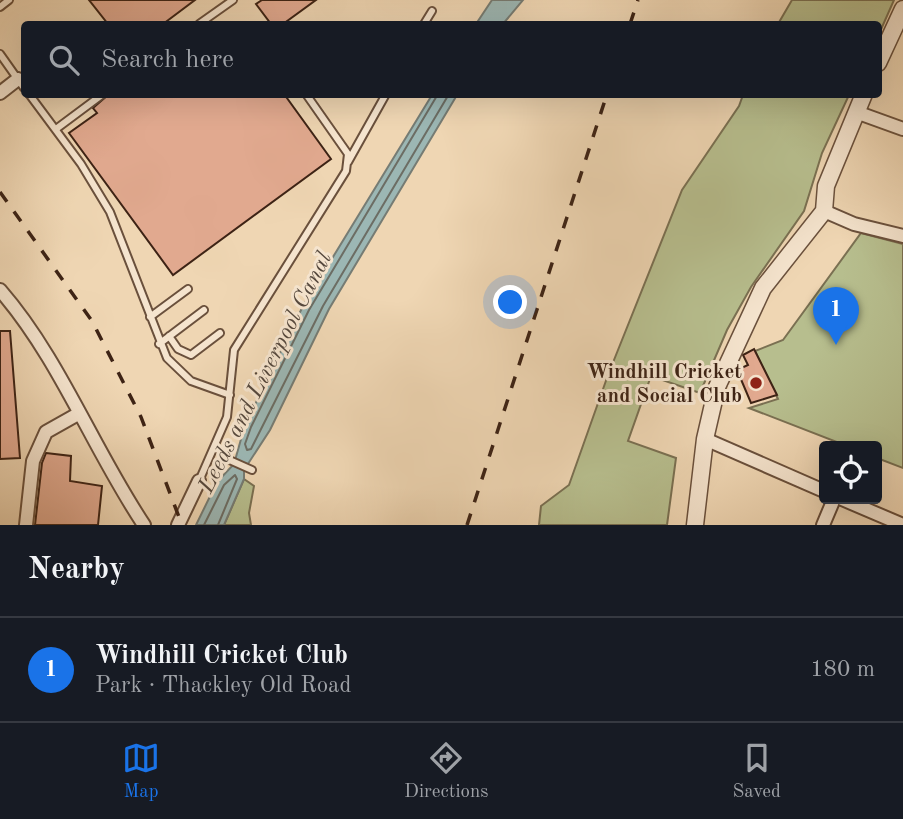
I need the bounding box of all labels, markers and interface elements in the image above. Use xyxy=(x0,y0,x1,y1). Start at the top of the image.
search box xyxy=(21,21,882,98)
icon: search xyxy=(45,41,83,79)
text: Search here xyxy=(101,47,234,73)
water label: Leeds and Liverpool Canal xyxy=(194,248,337,498)
your location xyxy=(493,285,527,319)
pin: 1 xyxy=(813,287,859,345)
place label: Windhill Cricket and Social Club xyxy=(586,362,742,407)
marker: Windhill Cricket and Social Club xyxy=(748,375,764,391)
map controls xyxy=(819,441,882,504)
button: locate xyxy=(819,441,882,504)
text: Nearby xyxy=(28,555,125,585)
text: Windhill Cricket Club xyxy=(95,643,348,669)
text: 1 xyxy=(44,658,58,681)
text: 180 m xyxy=(810,658,875,681)
text: Park · Thackley Old Road xyxy=(95,674,351,697)
tab: Map xyxy=(122,739,160,804)
tab: Directions xyxy=(404,739,489,804)
tab: Saved xyxy=(733,739,781,804)

